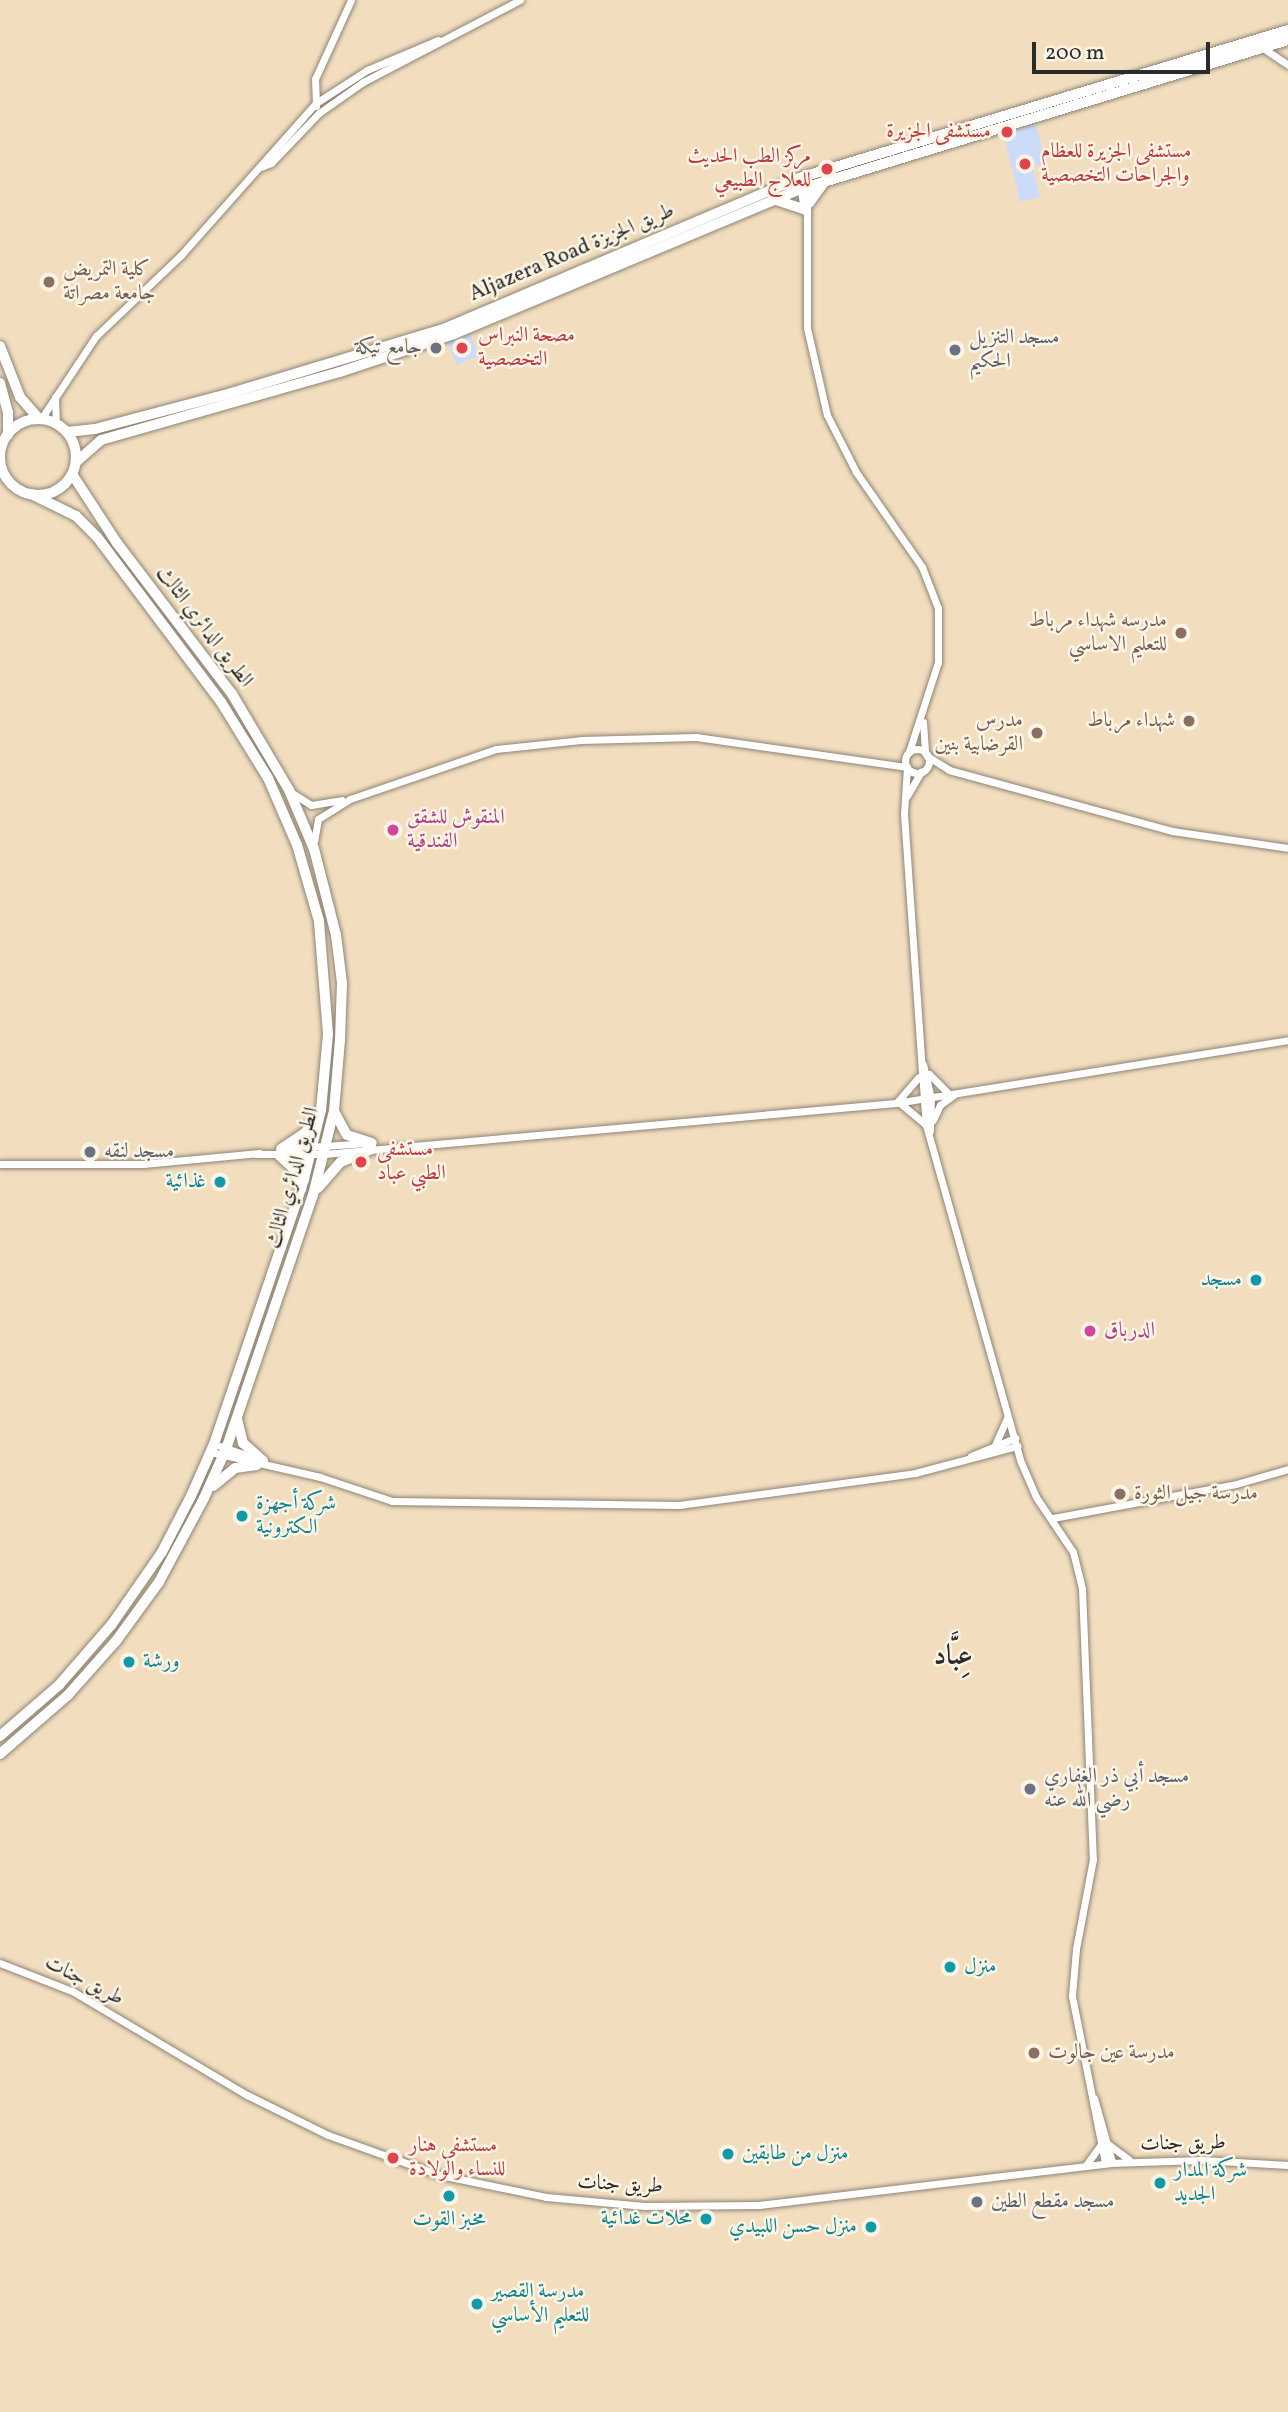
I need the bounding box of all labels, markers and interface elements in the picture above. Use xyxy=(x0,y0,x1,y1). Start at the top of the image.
scale bar xyxy=(1036,28,1214,72)
text: 200 m xyxy=(1045,39,1105,68)
place label: مستشفى الجزيرة xyxy=(886,119,991,145)
marker: مستشفى الجزيرة xyxy=(997,122,1017,142)
place label: مستشفى الجزيرة للعظام والجراحات التخصصية xyxy=(1041,139,1191,189)
place label: مركز الطب الحديث للعلاج الطبيعي xyxy=(687,144,811,194)
marker: مستشفى الجزيرة للعظام والجراحات التخصصية xyxy=(1015,154,1035,174)
marker: مركز الطب الحديث للعلاج الطبيعي xyxy=(817,159,837,179)
street label: Aljazera Road طريق الجزيزة xyxy=(466,198,678,308)
place label: كلية التمريض جامعة مصراتة xyxy=(63,257,156,307)
marker: كلية التمريض جامعة مصراتة xyxy=(41,274,57,290)
place label: مصحة النبراس التخصصية xyxy=(478,323,575,373)
place label: مسجد التنزيل الحكيم xyxy=(969,325,1059,375)
place label: جامع تيكة xyxy=(355,335,422,361)
marker: مصحة النبراس التخصصية xyxy=(452,338,472,358)
marker: جامع تيكة xyxy=(428,340,444,356)
marker: مسجد التنزيل الحكيم xyxy=(947,342,963,358)
street label: الطريق الدائري الثالث xyxy=(150,561,258,693)
place label: مدرسه شهداء مرباط للتعليم الاساسي xyxy=(1028,608,1167,658)
marker: مدرسه شهداء مرباط للتعليم الاساسي xyxy=(1173,625,1189,641)
place label: مدرس القرضابية بنين xyxy=(935,708,1023,758)
place label: شهداء مرباط xyxy=(1087,708,1175,734)
marker: شهداء مرباط xyxy=(1181,713,1197,729)
marker: مدرس القرضابية بنين xyxy=(1029,725,1045,741)
place label: المنقوش للشقق الفندقية xyxy=(407,805,505,855)
marker: المنقوش للشقق الفندقية xyxy=(385,822,401,838)
street label: الطريق الدائري الثالث xyxy=(261,1104,325,1252)
place label: مستشفى الطبي عباد xyxy=(377,1137,446,1187)
place label: مسجد لنقه xyxy=(104,1139,174,1165)
marker: مسجد لنقه xyxy=(82,1144,98,1160)
marker: مستشفى الطبي عباد xyxy=(351,1152,371,1172)
place label: غذائية xyxy=(166,1169,206,1195)
marker: غذائية xyxy=(212,1174,228,1190)
place label: مسجد xyxy=(1201,1267,1242,1293)
marker: مسجد xyxy=(1248,1272,1264,1288)
place label: الدرباق xyxy=(1104,1318,1155,1344)
marker: الدرباق xyxy=(1082,1323,1098,1339)
place label: مدرسة جيل الثورة xyxy=(1134,1481,1258,1507)
marker: مدرسة جيل الثورة xyxy=(1112,1486,1128,1502)
place label: شركة أجهزة الكترونية xyxy=(256,1491,336,1541)
marker: شركة أجهزة الكترونية xyxy=(234,1508,250,1524)
district label: عِبَّاد xyxy=(933,1640,973,1674)
place label: ورشة xyxy=(143,1649,180,1675)
marker: ورشة xyxy=(121,1654,137,1670)
place label: مسجد أبي ذر الغفاري رضي الله عنه xyxy=(1044,1764,1189,1814)
marker: مسجد أبي ذر الغفاري رضي الله عنه xyxy=(1022,1781,1038,1797)
street label: طريق جنات xyxy=(40,1950,128,2012)
place label: منزل xyxy=(964,1954,996,1980)
marker: منزل xyxy=(942,1959,958,1975)
place label: مدرسة عين جالوت xyxy=(1048,2040,1175,2066)
marker: مدرسة عين جالوت xyxy=(1026,2045,1042,2061)
street label: طريق جنات xyxy=(1140,2131,1226,2157)
place label: مستشفى هنار للنساء والولادة xyxy=(409,2133,506,2183)
place label: منزل من طابقين xyxy=(742,2141,848,2167)
marker: منزل من طابقين xyxy=(720,2146,736,2162)
marker: مستشفى هنار للنساء والولادة xyxy=(383,2148,403,2168)
place label: شركة المدار الجديد xyxy=(1174,2158,1247,2208)
street label: طريق جنات xyxy=(577,2170,663,2200)
marker: شركة المدار الجديد xyxy=(1152,2175,1168,2191)
marker: مخبز القوت xyxy=(441,2188,457,2204)
place label: مسجد مقطع الطين xyxy=(991,2189,1114,2215)
marker: مسجد مقطع الطين xyxy=(969,2194,985,2210)
place label: محلات غدائية xyxy=(601,2206,692,2232)
place label: مخبز القوت xyxy=(412,2207,486,2233)
marker: محلات غدائية xyxy=(698,2211,714,2227)
place label: منزل حسن اللبيدي xyxy=(729,2214,857,2240)
marker: منزل حسن اللبيدي xyxy=(863,2219,879,2235)
place label: مدرسة القصير للتعليم الأساسي xyxy=(491,2279,589,2329)
marker: مدرسة القصير للتعليم الأساسي xyxy=(469,2296,485,2312)

